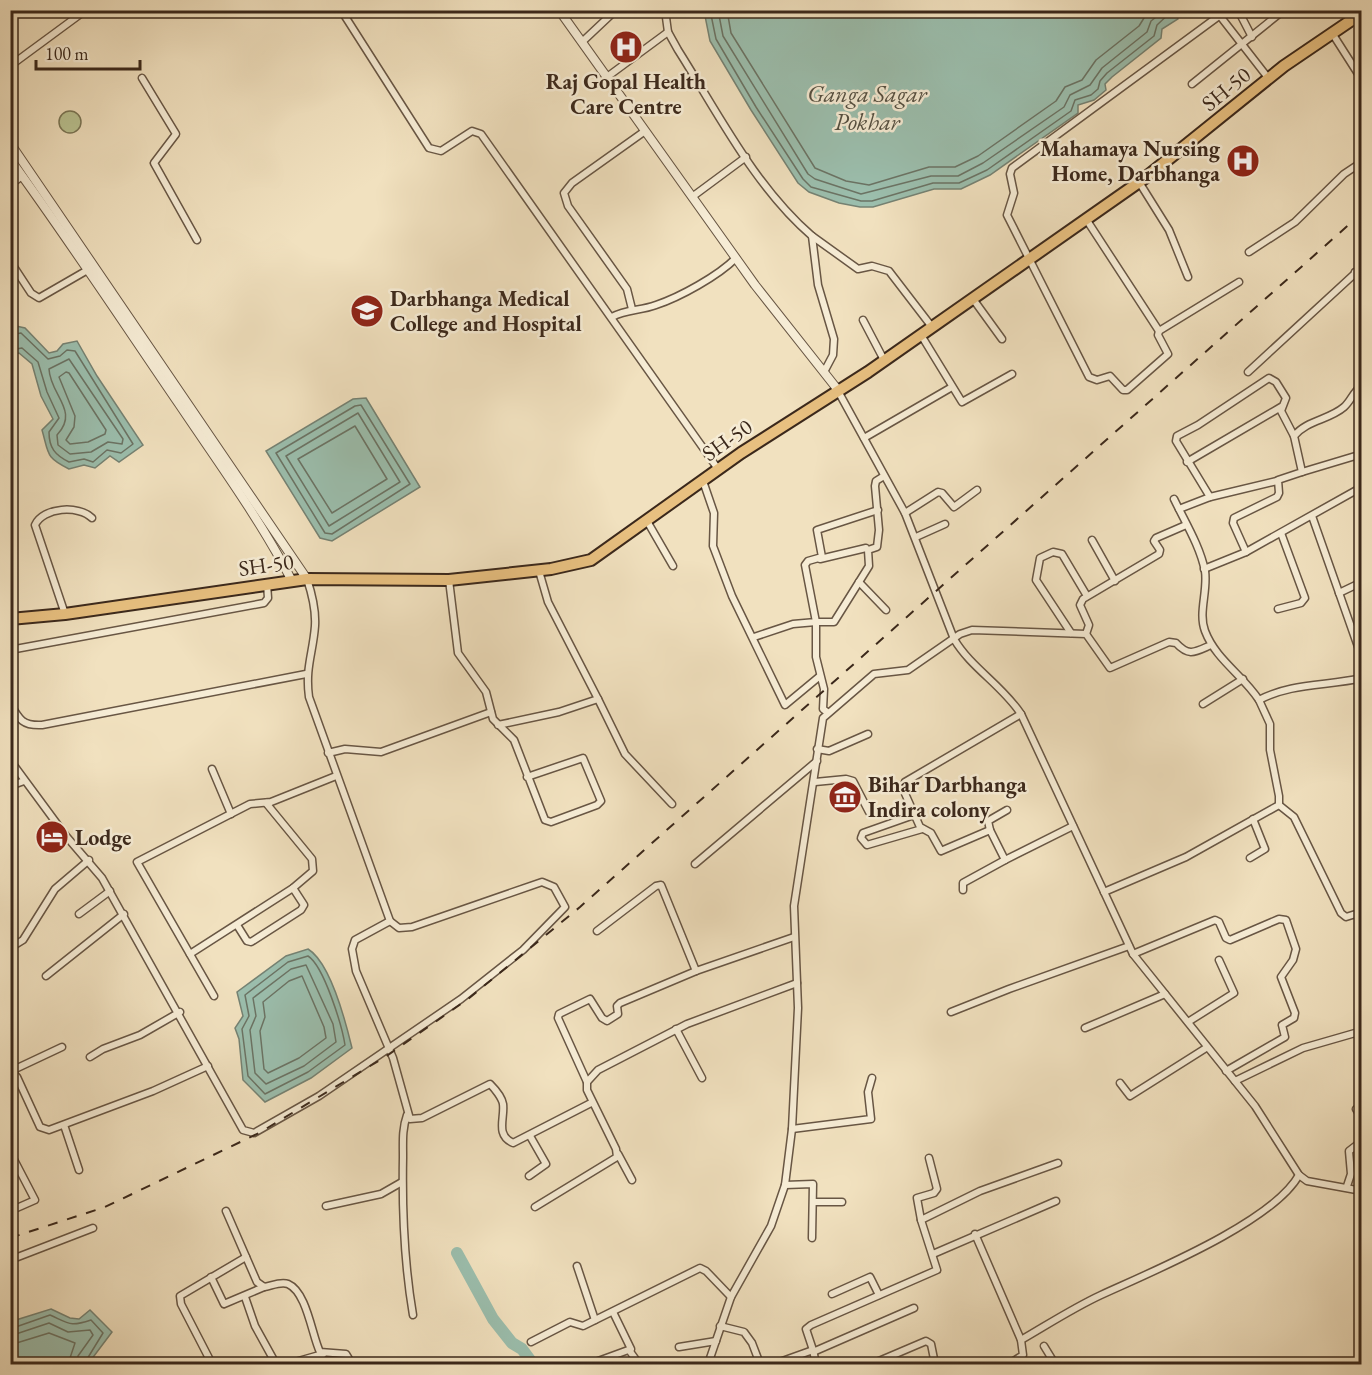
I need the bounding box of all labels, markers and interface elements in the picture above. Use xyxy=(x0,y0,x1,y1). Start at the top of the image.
hospital icon: Raj Gopal Health Care Centre xyxy=(608,29,644,65)
scale bar xyxy=(36,33,140,71)
text: 100 m xyxy=(45,42,89,65)
street label: SH-50 xyxy=(1195,60,1257,118)
place label: Raj Gopal Health Care Centre xyxy=(546,67,706,121)
water label: Ganga Sagar Pokhar xyxy=(807,78,929,137)
place label: Mahamaya Nursing Home, Darbhanga xyxy=(1040,134,1221,188)
hospital icon: Mahamaya Nursing Home, Darbhanga xyxy=(1225,143,1261,179)
place label: Darbhanga Medical College and Hospital xyxy=(390,284,582,338)
school or university icon: Darbhanga Medical College and Hospital xyxy=(349,293,385,329)
street label: SH-50 xyxy=(696,412,758,468)
street label: SH-50 xyxy=(237,547,296,583)
place label: Bihar Darbhanga Indira colony xyxy=(868,770,1027,824)
museum icon: Bihar Darbhanga Indira colony xyxy=(827,779,863,815)
hotel icon: Lodge xyxy=(34,819,70,855)
place label: Lodge xyxy=(75,823,131,852)

